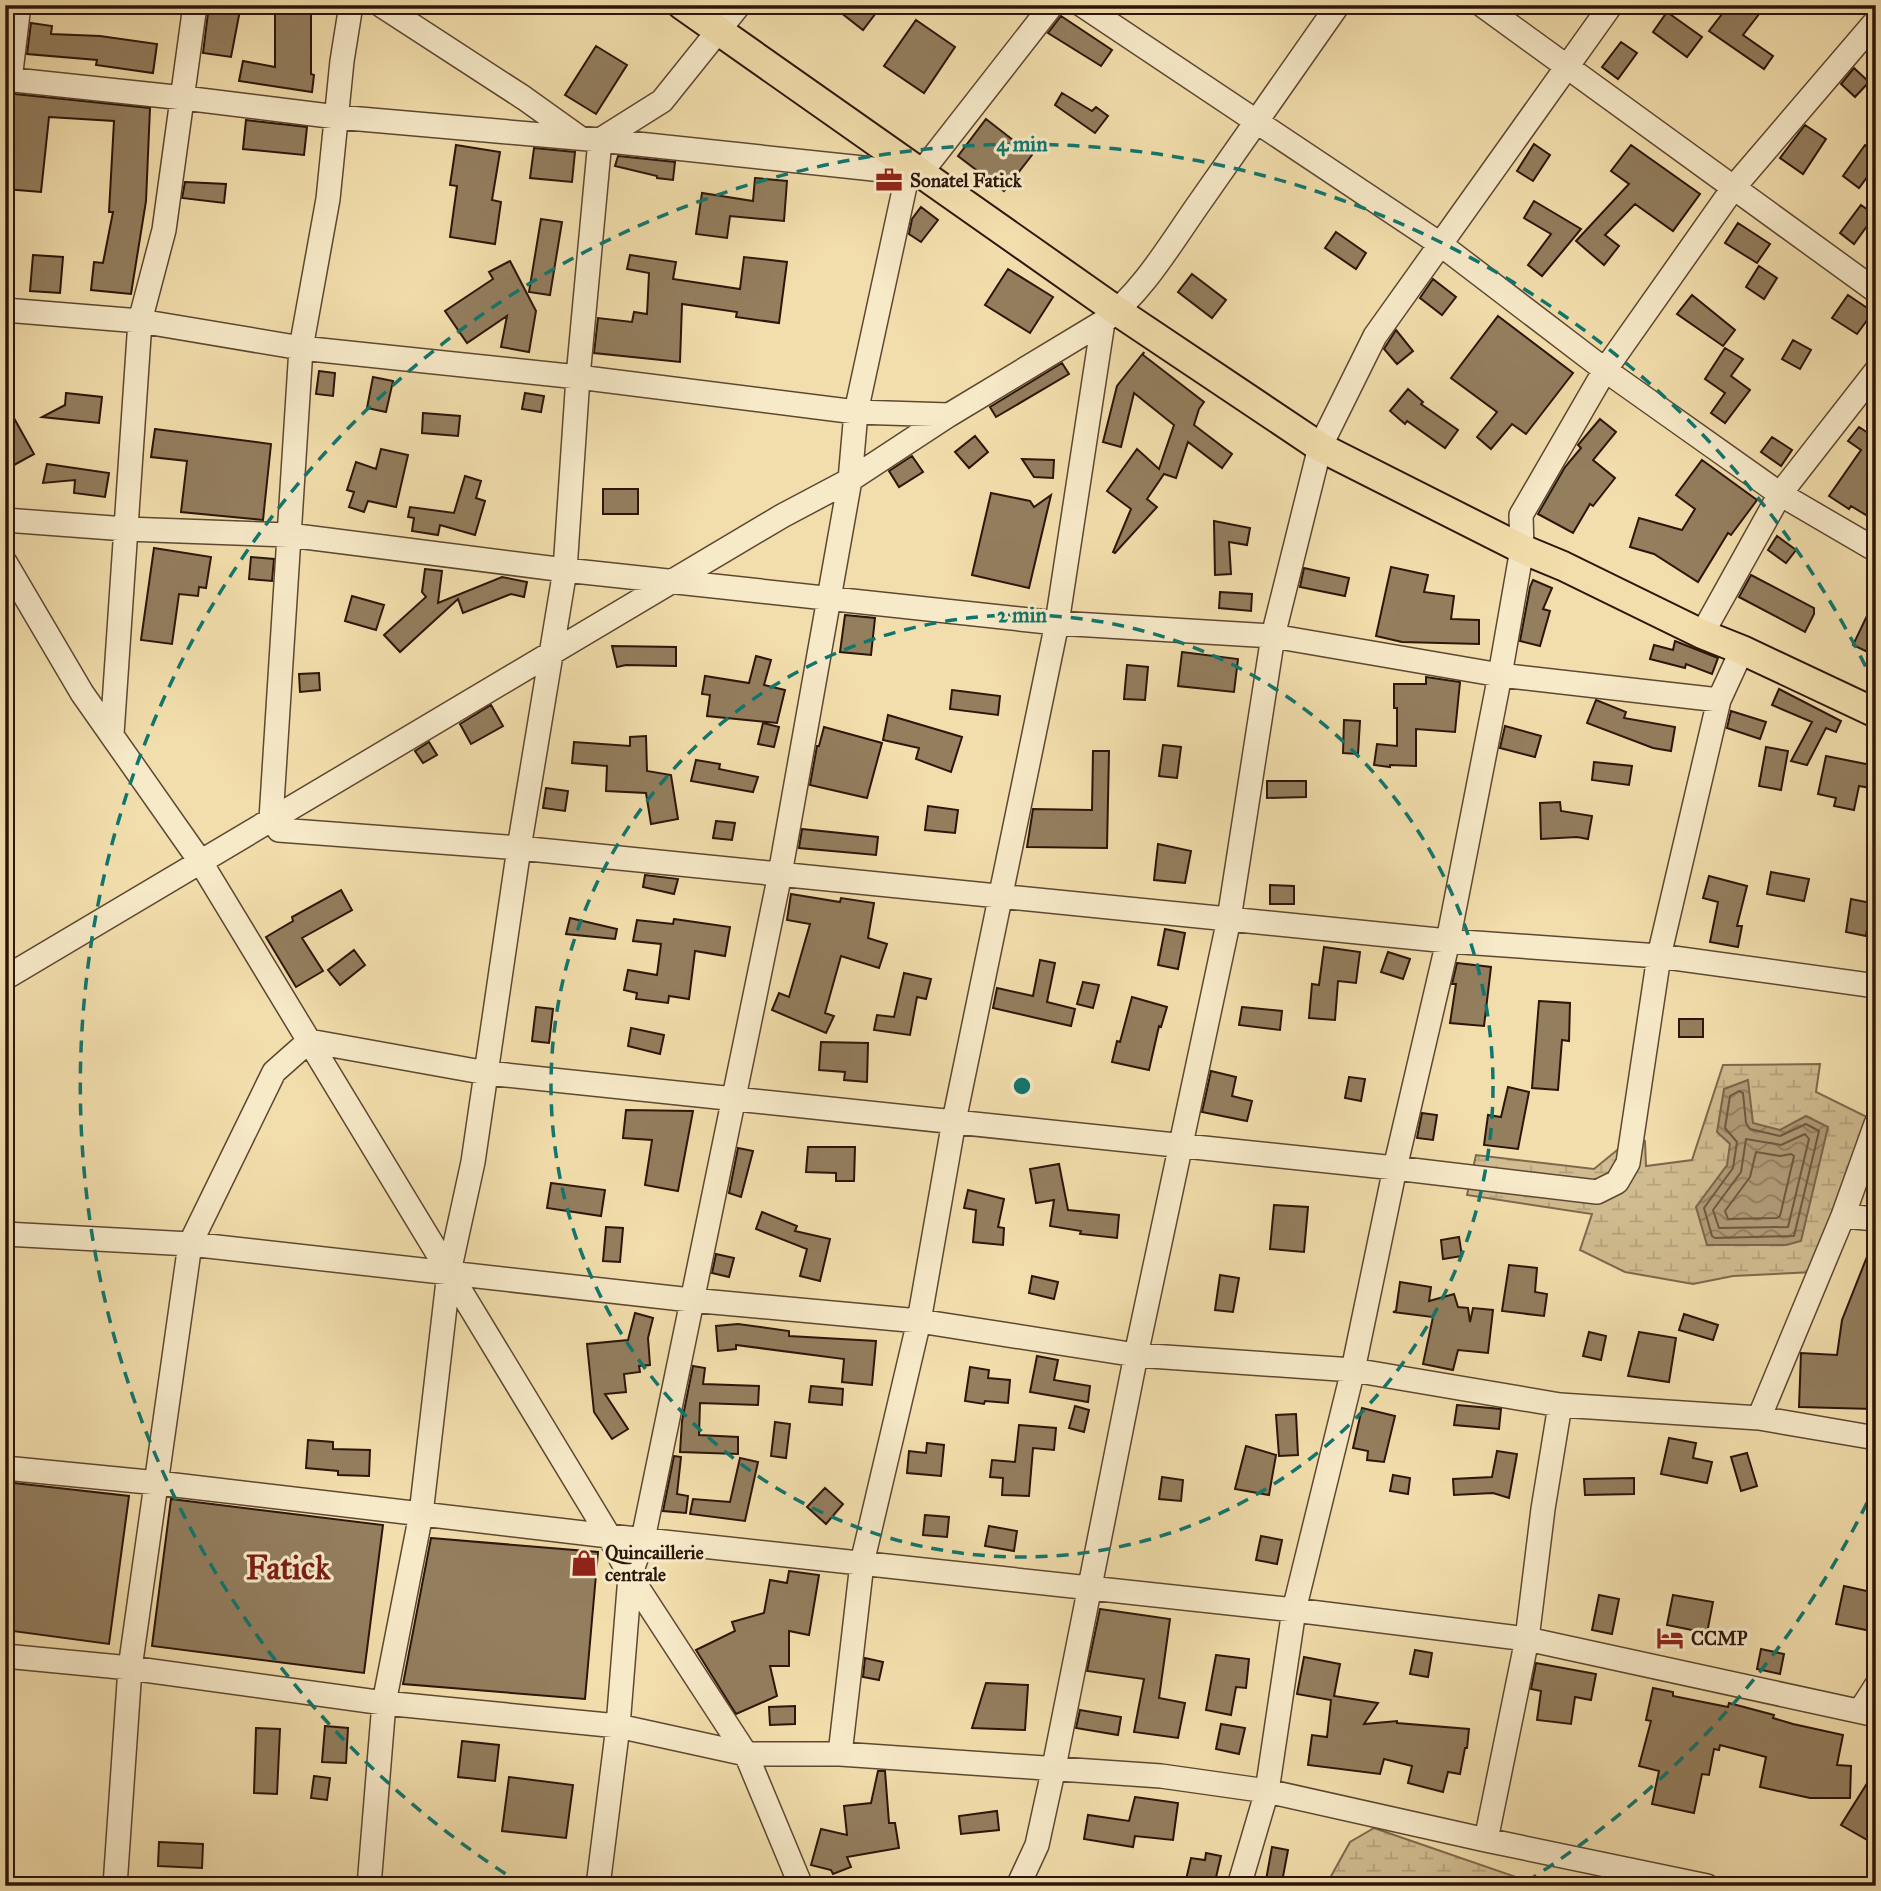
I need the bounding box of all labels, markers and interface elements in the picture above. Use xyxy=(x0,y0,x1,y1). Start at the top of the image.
text: 4 min xyxy=(996,131,1048,157)
office icon: Sonatel Fatick xyxy=(874,165,904,195)
place label: Sonatel Fatick xyxy=(910,169,1023,192)
text: 2 min xyxy=(997,602,1047,628)
centre of rings xyxy=(1010,1074,1034,1098)
place label: Quincaillerie centrale xyxy=(605,1541,704,1586)
district label: Fatick xyxy=(246,1548,331,1588)
shop icon: Quincaillerie centrale xyxy=(569,1548,599,1578)
hotel icon: CCMP xyxy=(1655,1623,1685,1653)
place label: CCMP xyxy=(1691,1627,1747,1650)

